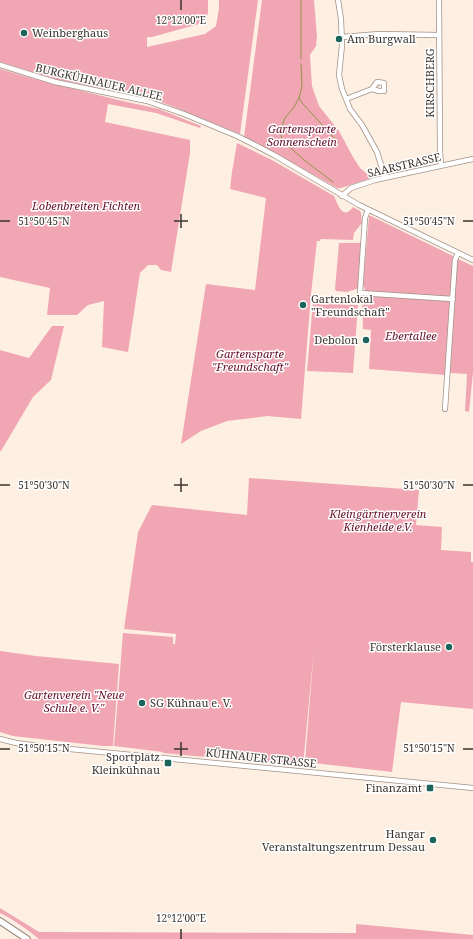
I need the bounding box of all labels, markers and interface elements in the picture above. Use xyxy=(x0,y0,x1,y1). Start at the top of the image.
text: 12°12'00"E xyxy=(156,13,206,27)
place label: Weinberghaus xyxy=(32,25,108,40)
marker: Weinberghaus xyxy=(19,28,29,38)
place label: Am Burgwall xyxy=(347,31,416,46)
marker: Am Burgwall xyxy=(334,34,344,44)
street label: KIRSCHBERG xyxy=(422,48,437,118)
street label: BURGKÜHNAUER ALLEE xyxy=(34,60,164,103)
park label: Gartensparte Sonnenschein xyxy=(267,121,337,149)
street label: SAARSTRASSE xyxy=(366,149,442,180)
park label: Lobenbreiten Fichten xyxy=(31,198,140,213)
text: 51°50'45"N xyxy=(18,214,70,228)
text: 51°50'45"N xyxy=(403,214,455,228)
place label: Gartenlokal "Freundschaft" xyxy=(311,291,390,319)
marker: Gartenlokal "Freundschaft" xyxy=(298,300,308,310)
park label: Ebertallee xyxy=(384,328,437,343)
place label: Debolon xyxy=(314,332,358,347)
marker: Debolon xyxy=(361,335,371,345)
park label: Gartensparte "Freundschaft" xyxy=(212,346,289,374)
text: 51°50'30"N xyxy=(18,478,70,492)
text: 51°50'30"N xyxy=(403,478,455,492)
park label: Kleingärtnerverein Kienheide e.V. xyxy=(329,506,427,534)
place label: Försterklause xyxy=(370,639,441,654)
marker: Försterklause xyxy=(444,642,454,652)
park label: Gartenverein "Neue Schule e. V." xyxy=(24,687,125,715)
place label: SG Kühnau e. V. xyxy=(150,695,232,710)
marker: SG Kühnau e. V. xyxy=(137,698,147,708)
text: 51°50'15"N xyxy=(18,741,70,755)
text: 51°50'15"N xyxy=(403,741,455,755)
street label: KÜHNAUER STRASSE xyxy=(205,744,317,771)
place label: Sportplatz Kleinkühnau xyxy=(92,749,160,777)
marker: Sportplatz Kleinkühnau xyxy=(163,758,173,768)
place label: Finanzamt xyxy=(366,780,422,795)
marker: Finanzamt xyxy=(425,783,435,793)
place label: Hangar Veranstaltungszentrum Dessau xyxy=(262,826,426,854)
marker: Hangar Veranstaltungszentrum Dessau xyxy=(428,835,438,845)
text: 12°12'00"E xyxy=(156,911,206,925)

